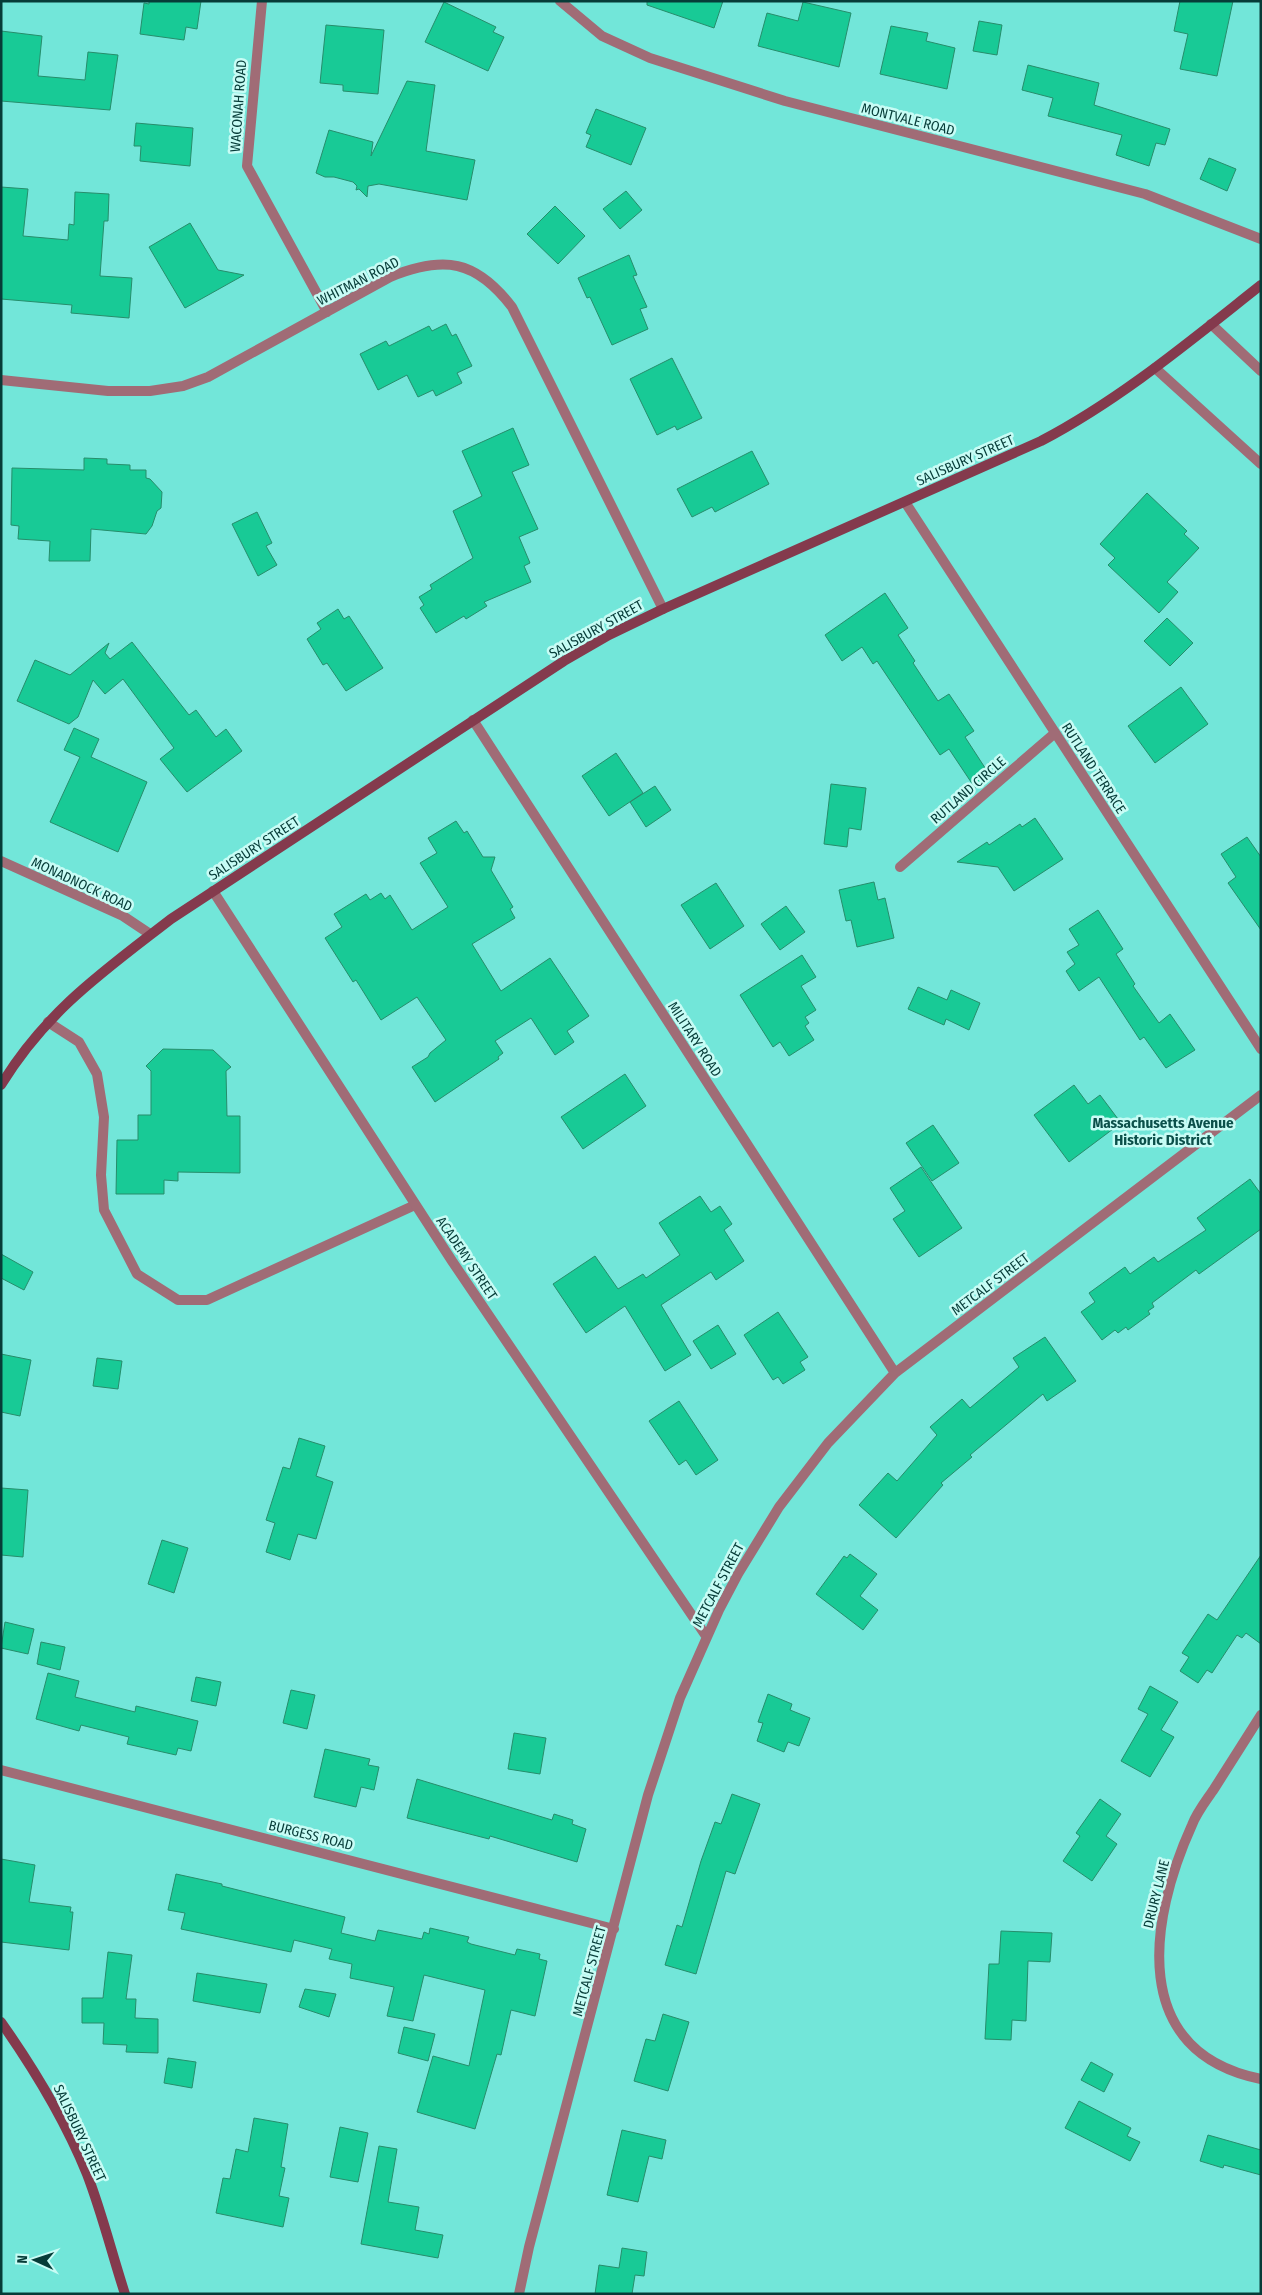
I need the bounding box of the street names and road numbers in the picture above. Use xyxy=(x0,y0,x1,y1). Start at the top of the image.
street label: WACONAH ROAD xyxy=(227,59,250,153)
street label: MONTVALE ROAD xyxy=(859,100,956,139)
street label: WHITMAN ROAD xyxy=(314,254,402,309)
street label: SALISBURY STREET xyxy=(914,431,1017,490)
street label: SALISBURY STREET xyxy=(546,596,647,662)
street label: RUTLAND TERRACE xyxy=(1058,720,1130,817)
street label: RUTLAND CIRCLE xyxy=(927,753,1010,828)
street label: SALISBURY STREET xyxy=(206,812,303,884)
street label: MONADNOCK ROAD xyxy=(29,854,135,915)
street label: MILITARY ROAD xyxy=(664,999,725,1080)
street label: ACADEMY STREET xyxy=(432,1213,501,1304)
street label: METCALF STREET xyxy=(948,1249,1033,1319)
street label: METCALF STREET xyxy=(689,1540,748,1630)
street label: BURGESS ROAD xyxy=(267,1817,355,1854)
street label: DRURY LANE xyxy=(1140,1858,1173,1930)
street label: METCALF STREET xyxy=(569,1924,610,2018)
street label: SALISBURY STREET xyxy=(50,2082,110,2185)

